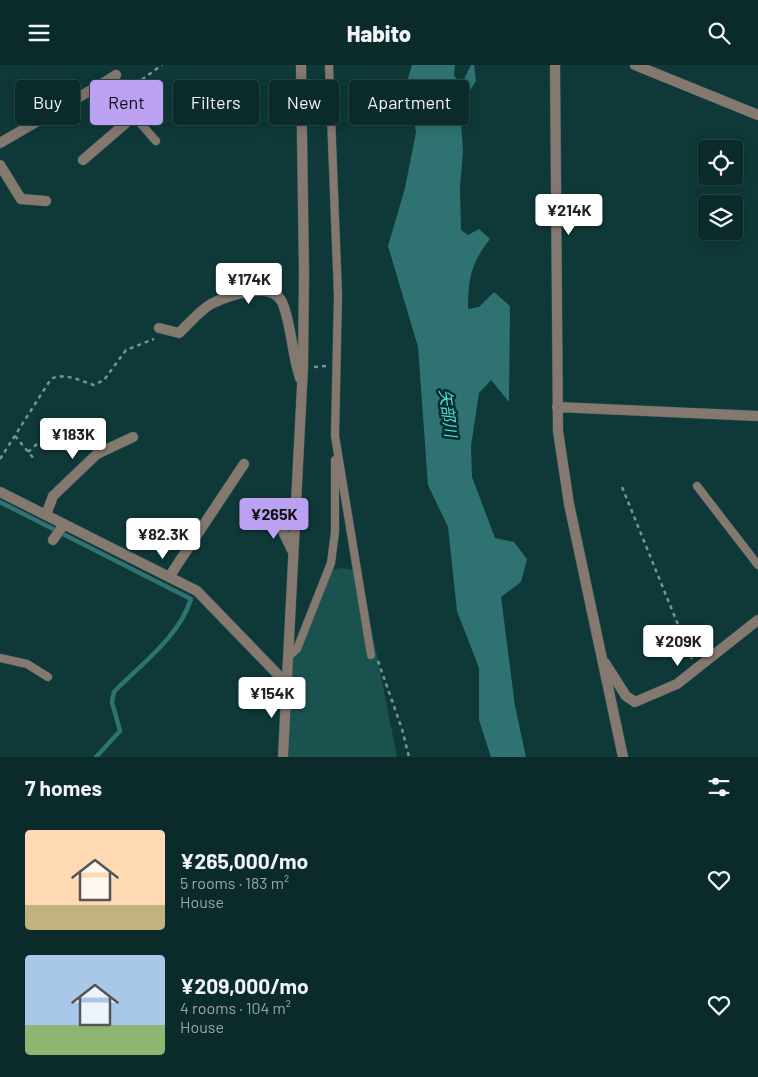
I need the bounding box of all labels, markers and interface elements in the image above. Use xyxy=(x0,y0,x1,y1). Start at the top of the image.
icon: menu xyxy=(25,19,53,47)
icon: search xyxy=(705,19,733,47)
text: Habito xyxy=(347,20,411,46)
chip: Buy xyxy=(15,80,80,125)
chip: Rent xyxy=(90,80,163,125)
chip: Filters xyxy=(173,80,259,125)
chip: New xyxy=(269,80,339,125)
chip: Apartment xyxy=(349,80,469,125)
map controls xyxy=(698,140,743,240)
button: locate xyxy=(698,140,743,185)
pin: ¥214K xyxy=(534,193,604,236)
button: layers xyxy=(698,195,743,240)
text: ¥214K xyxy=(546,200,592,219)
pin: ¥174K xyxy=(214,263,284,305)
text: ¥174K xyxy=(227,269,271,288)
water label: 矢部川 xyxy=(437,388,462,440)
pin: ¥183K xyxy=(38,417,108,460)
text: ¥183K xyxy=(51,424,95,443)
pin: ¥265K xyxy=(239,497,309,540)
text: ¥265K xyxy=(250,504,298,523)
pin: ¥82.3K xyxy=(122,517,204,560)
text: ¥82.3K xyxy=(137,524,189,543)
pin: ¥209K xyxy=(643,625,713,667)
text: ¥209K xyxy=(654,631,702,650)
pin: ¥154K xyxy=(237,677,307,719)
text: ¥154K xyxy=(250,683,294,702)
icon: filters xyxy=(705,773,733,801)
text: 7 homes xyxy=(25,775,102,800)
text: ¥265,000/mo xyxy=(180,848,308,873)
icon: home xyxy=(65,850,125,910)
icon: heart xyxy=(705,866,733,894)
text: 5 rooms · 183 m² xyxy=(180,873,289,892)
text: House xyxy=(180,892,224,911)
text: ¥209,000/mo xyxy=(180,973,309,998)
icon: home xyxy=(65,975,125,1035)
icon: heart xyxy=(705,991,733,1019)
text: 4 rooms · 104 m² xyxy=(180,998,291,1017)
text: House xyxy=(180,1017,224,1036)

